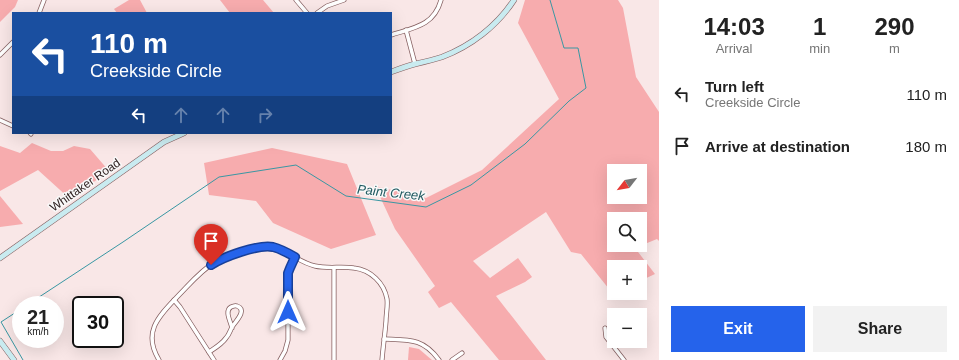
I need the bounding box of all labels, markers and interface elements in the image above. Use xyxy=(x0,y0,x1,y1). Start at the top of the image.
text: 14:03 xyxy=(703,13,765,40)
text: 1 xyxy=(813,13,826,40)
text: 290 xyxy=(875,13,915,40)
icon: left xyxy=(24,28,76,80)
text: 110 m xyxy=(90,28,168,59)
text: Arrival xyxy=(716,41,753,56)
text: min xyxy=(809,41,830,56)
text: m xyxy=(889,41,900,56)
text: Creekside Circle xyxy=(90,61,222,81)
text: Turn left xyxy=(705,78,764,95)
icon: left xyxy=(671,83,693,105)
text: 110 m xyxy=(906,86,947,103)
text: Creekside Circle xyxy=(705,95,800,110)
icon: left xyxy=(128,104,150,126)
icon: ahead xyxy=(170,104,192,126)
icon: ahead xyxy=(212,104,234,126)
icon: right xyxy=(254,104,276,126)
icon: arrive xyxy=(671,135,693,157)
text: Arrive at destination xyxy=(705,138,850,155)
text: 180 m xyxy=(905,138,947,155)
street label: Whittaker Road xyxy=(47,156,123,214)
north arrow xyxy=(607,164,647,204)
map controls xyxy=(607,164,647,348)
water label: Paint Creek xyxy=(356,181,427,204)
button: search xyxy=(607,212,647,252)
pin xyxy=(194,224,228,265)
icon: arrive xyxy=(200,230,222,252)
button: + xyxy=(607,260,647,300)
position arrow xyxy=(267,291,309,333)
speed limit sign: 30 xyxy=(72,296,124,348)
text: 21 xyxy=(27,306,49,328)
button: Exit xyxy=(671,306,805,352)
button: Share xyxy=(813,306,947,352)
button: − xyxy=(607,308,647,348)
text: km/h xyxy=(27,326,49,337)

